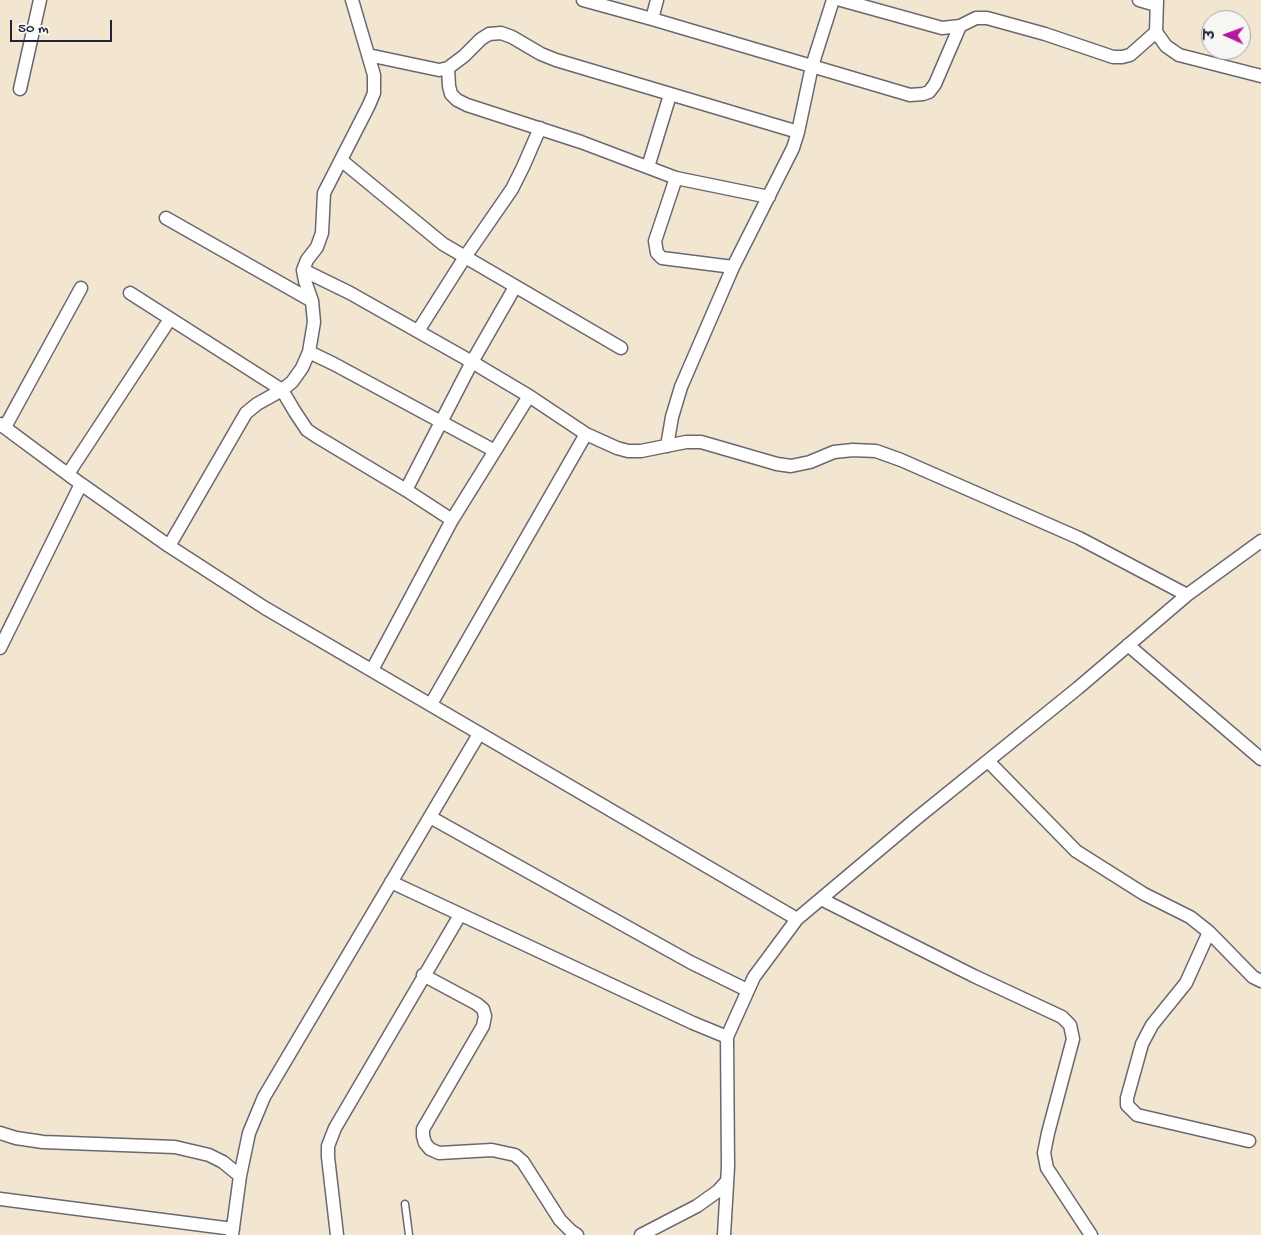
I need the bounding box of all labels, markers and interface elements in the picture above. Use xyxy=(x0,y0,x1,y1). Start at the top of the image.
scale bar xyxy=(12,10,115,42)
north arrow xyxy=(1201,10,1251,60)
text: 50 m xyxy=(18,20,49,38)
text: उ xyxy=(1203,30,1220,39)

